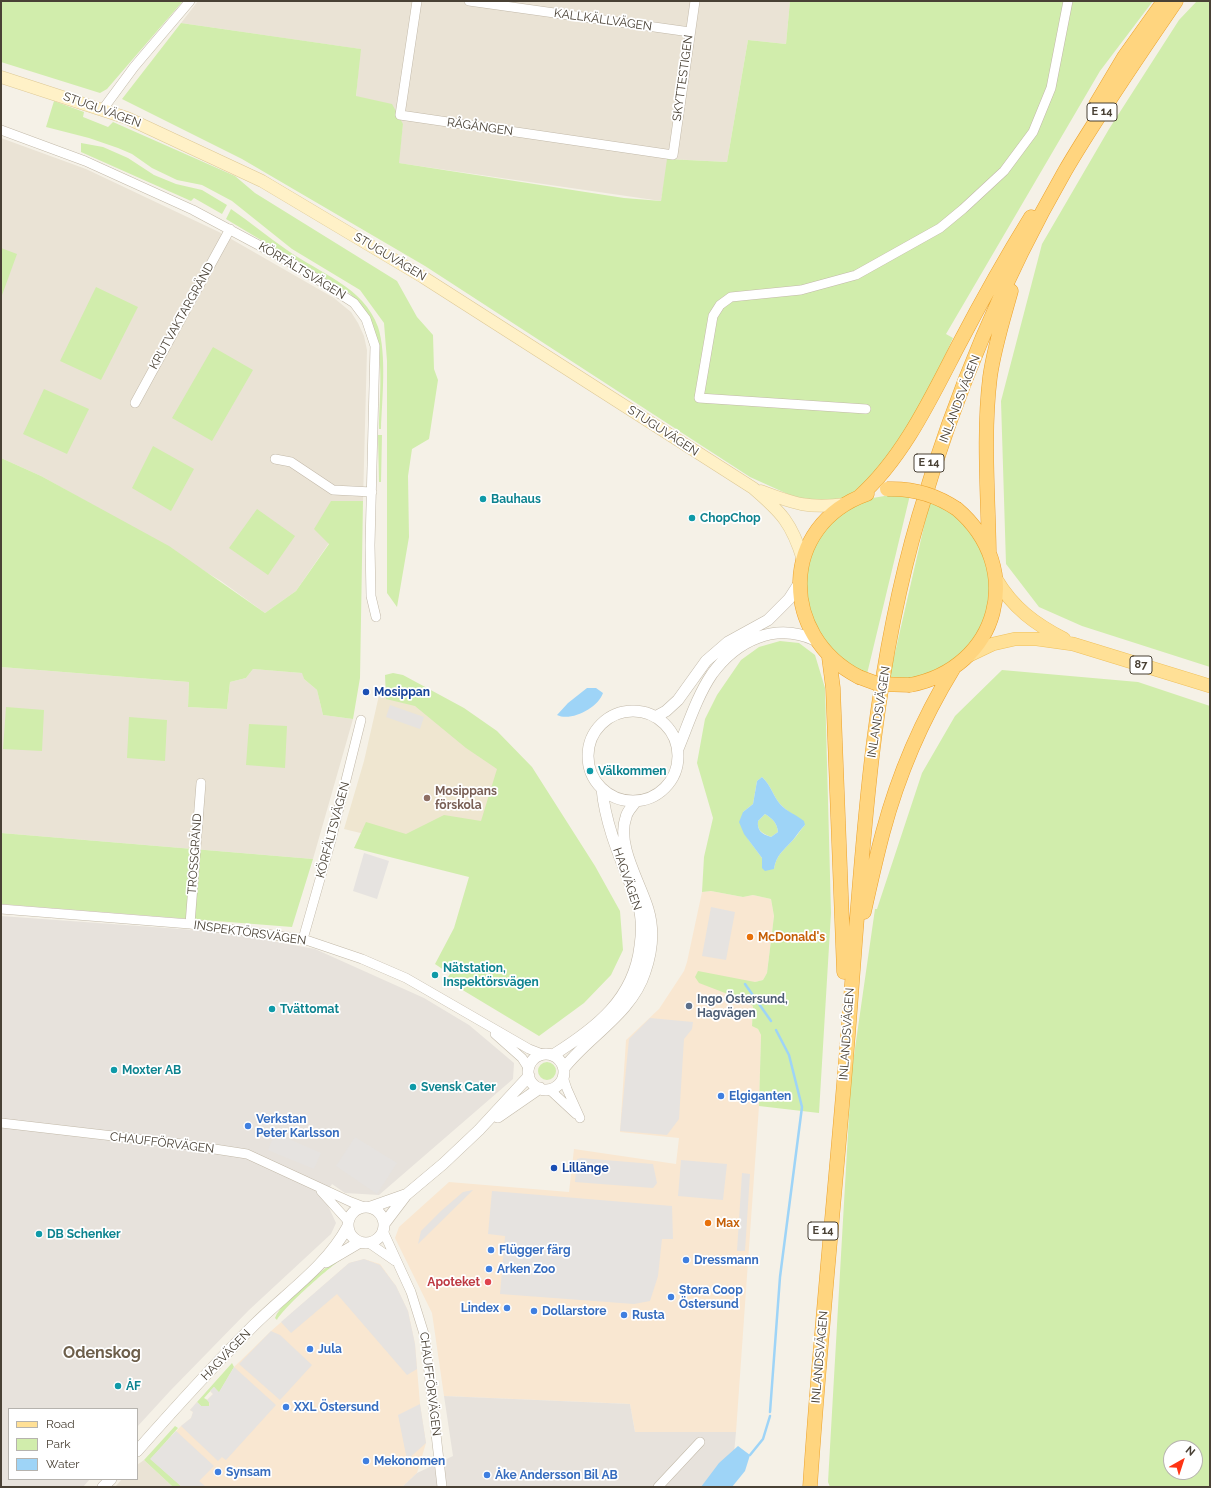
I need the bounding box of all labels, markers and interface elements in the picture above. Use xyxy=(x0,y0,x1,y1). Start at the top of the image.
street label: KALLKÄLLVÄGEN xyxy=(553,6,653,34)
street label: SKYTTESTIGEN xyxy=(670,34,696,122)
street label: STUGUVÄGEN xyxy=(61,89,143,131)
road number: E 14 xyxy=(1087,103,1117,121)
street label: RÅGÅNGEN xyxy=(446,115,514,139)
street label: STUGUVÄGEN xyxy=(351,230,429,284)
street label: KÖRFÄLTSVÄGEN xyxy=(256,239,348,303)
street label: KRUTVAKTARGRÄND xyxy=(147,260,217,372)
street label: INLANDSVÄGEN xyxy=(937,353,983,445)
street label: STUGUVÄGEN xyxy=(625,403,701,459)
road number: E 14 xyxy=(914,454,944,472)
place label: Bauhaus xyxy=(491,492,541,506)
marker: Bauhaus xyxy=(478,494,488,504)
place label: ChopChop xyxy=(700,511,761,525)
marker: ChopChop xyxy=(687,513,697,523)
road number: 87 xyxy=(1130,656,1152,674)
street label: INLANDSVÄGEN xyxy=(865,665,893,759)
place label: Mosippan xyxy=(374,685,430,699)
marker: Mosippan xyxy=(361,687,371,697)
place label: Välkommen xyxy=(598,764,667,778)
marker: Välkommen xyxy=(585,766,595,776)
street label: KÖRFÄLTSVÄGEN xyxy=(313,780,353,880)
place label: Mosippans förskola xyxy=(435,784,497,812)
marker: Mosippans förskola xyxy=(422,793,432,803)
street label: TROSSGRÄND xyxy=(185,813,205,895)
street label: HAGVÄGEN xyxy=(610,846,644,912)
street label: INSPEKTÖRSVÄGEN xyxy=(193,918,307,948)
place label: McDonald's xyxy=(758,930,825,944)
marker: McDonald's xyxy=(745,932,755,942)
place label: Nätstation, Inspektörsvägen xyxy=(443,961,539,989)
marker: Nätstation, Inspektörsvägen xyxy=(430,970,440,980)
street label: INLANDSVÄGEN xyxy=(837,987,857,1081)
place label: Ingo Östersund, Hagvägen xyxy=(697,992,788,1020)
marker: Ingo Östersund, Hagvägen xyxy=(684,1001,694,1011)
place label: Tvättomat xyxy=(280,1002,339,1016)
marker: Tvättomat xyxy=(267,1004,277,1014)
place label: Moxter AB xyxy=(122,1063,181,1077)
marker: Moxter AB xyxy=(109,1065,119,1075)
place label: Svensk Cater xyxy=(421,1080,496,1094)
marker: Svensk Cater xyxy=(408,1082,418,1092)
place label: Elgiganten xyxy=(729,1089,791,1103)
marker: Elgiganten xyxy=(716,1091,726,1101)
place label: Verkstan Peter Karlsson xyxy=(256,1112,339,1140)
marker: Verkstan Peter Karlsson xyxy=(243,1121,253,1131)
street label: CHAUFFÖRVÄGEN xyxy=(109,1129,215,1157)
place label: Lillänge xyxy=(562,1161,609,1175)
marker: Lillänge xyxy=(549,1163,559,1173)
place label: Max xyxy=(716,1216,740,1230)
marker: Max xyxy=(703,1218,713,1228)
road number: E 14 xyxy=(808,1222,838,1240)
place label: DB Schenker xyxy=(47,1227,121,1241)
marker: DB Schenker xyxy=(34,1229,44,1239)
place label: Flügger färg xyxy=(499,1243,571,1257)
marker: Flügger färg xyxy=(486,1245,496,1255)
place label: Dressmann xyxy=(694,1253,759,1267)
marker: Dressmann xyxy=(681,1255,691,1265)
place label: Arken Zoo xyxy=(497,1262,555,1276)
marker: Arken Zoo xyxy=(484,1264,494,1274)
place label: Apoteket xyxy=(427,1275,480,1289)
marker: Apoteket xyxy=(483,1277,493,1287)
place label: Stora Coop Östersund xyxy=(679,1283,743,1311)
marker: Stora Coop Östersund xyxy=(666,1292,676,1302)
place label: Lindex xyxy=(461,1301,499,1315)
marker: Lindex xyxy=(502,1303,512,1313)
place label: Dollarstore xyxy=(542,1304,606,1318)
marker: Dollarstore xyxy=(529,1306,539,1316)
place label: Rusta xyxy=(632,1308,665,1322)
marker: Rusta xyxy=(619,1310,629,1320)
street label: INLANDSVÄGEN xyxy=(809,1310,831,1404)
street label: HAGVÄGEN xyxy=(198,1326,254,1384)
street label: CHAUFFÖRVÄGEN xyxy=(416,1331,444,1437)
place label: Jula xyxy=(318,1342,342,1356)
district label: Odenskog xyxy=(63,1343,141,1363)
marker: Jula xyxy=(305,1344,315,1354)
place label: ÅF xyxy=(126,1379,141,1393)
marker: ÅF xyxy=(113,1381,123,1391)
place label: XXL Östersund xyxy=(294,1400,379,1414)
marker: XXL Östersund xyxy=(281,1402,291,1412)
legend xyxy=(8,1408,138,1480)
text: Road xyxy=(46,1417,75,1431)
text: Park xyxy=(46,1437,71,1451)
north arrow xyxy=(1163,1440,1203,1480)
text: N xyxy=(1183,1443,1198,1459)
place label: Mekonomen xyxy=(374,1454,445,1468)
marker: Mekonomen xyxy=(361,1456,371,1466)
text: Water xyxy=(46,1457,80,1471)
place label: Synsam xyxy=(226,1465,271,1479)
marker: Synsam xyxy=(213,1467,223,1477)
place label: Åke Andersson Bil AB xyxy=(495,1468,618,1482)
marker: Åke Andersson Bil AB xyxy=(482,1470,492,1480)

